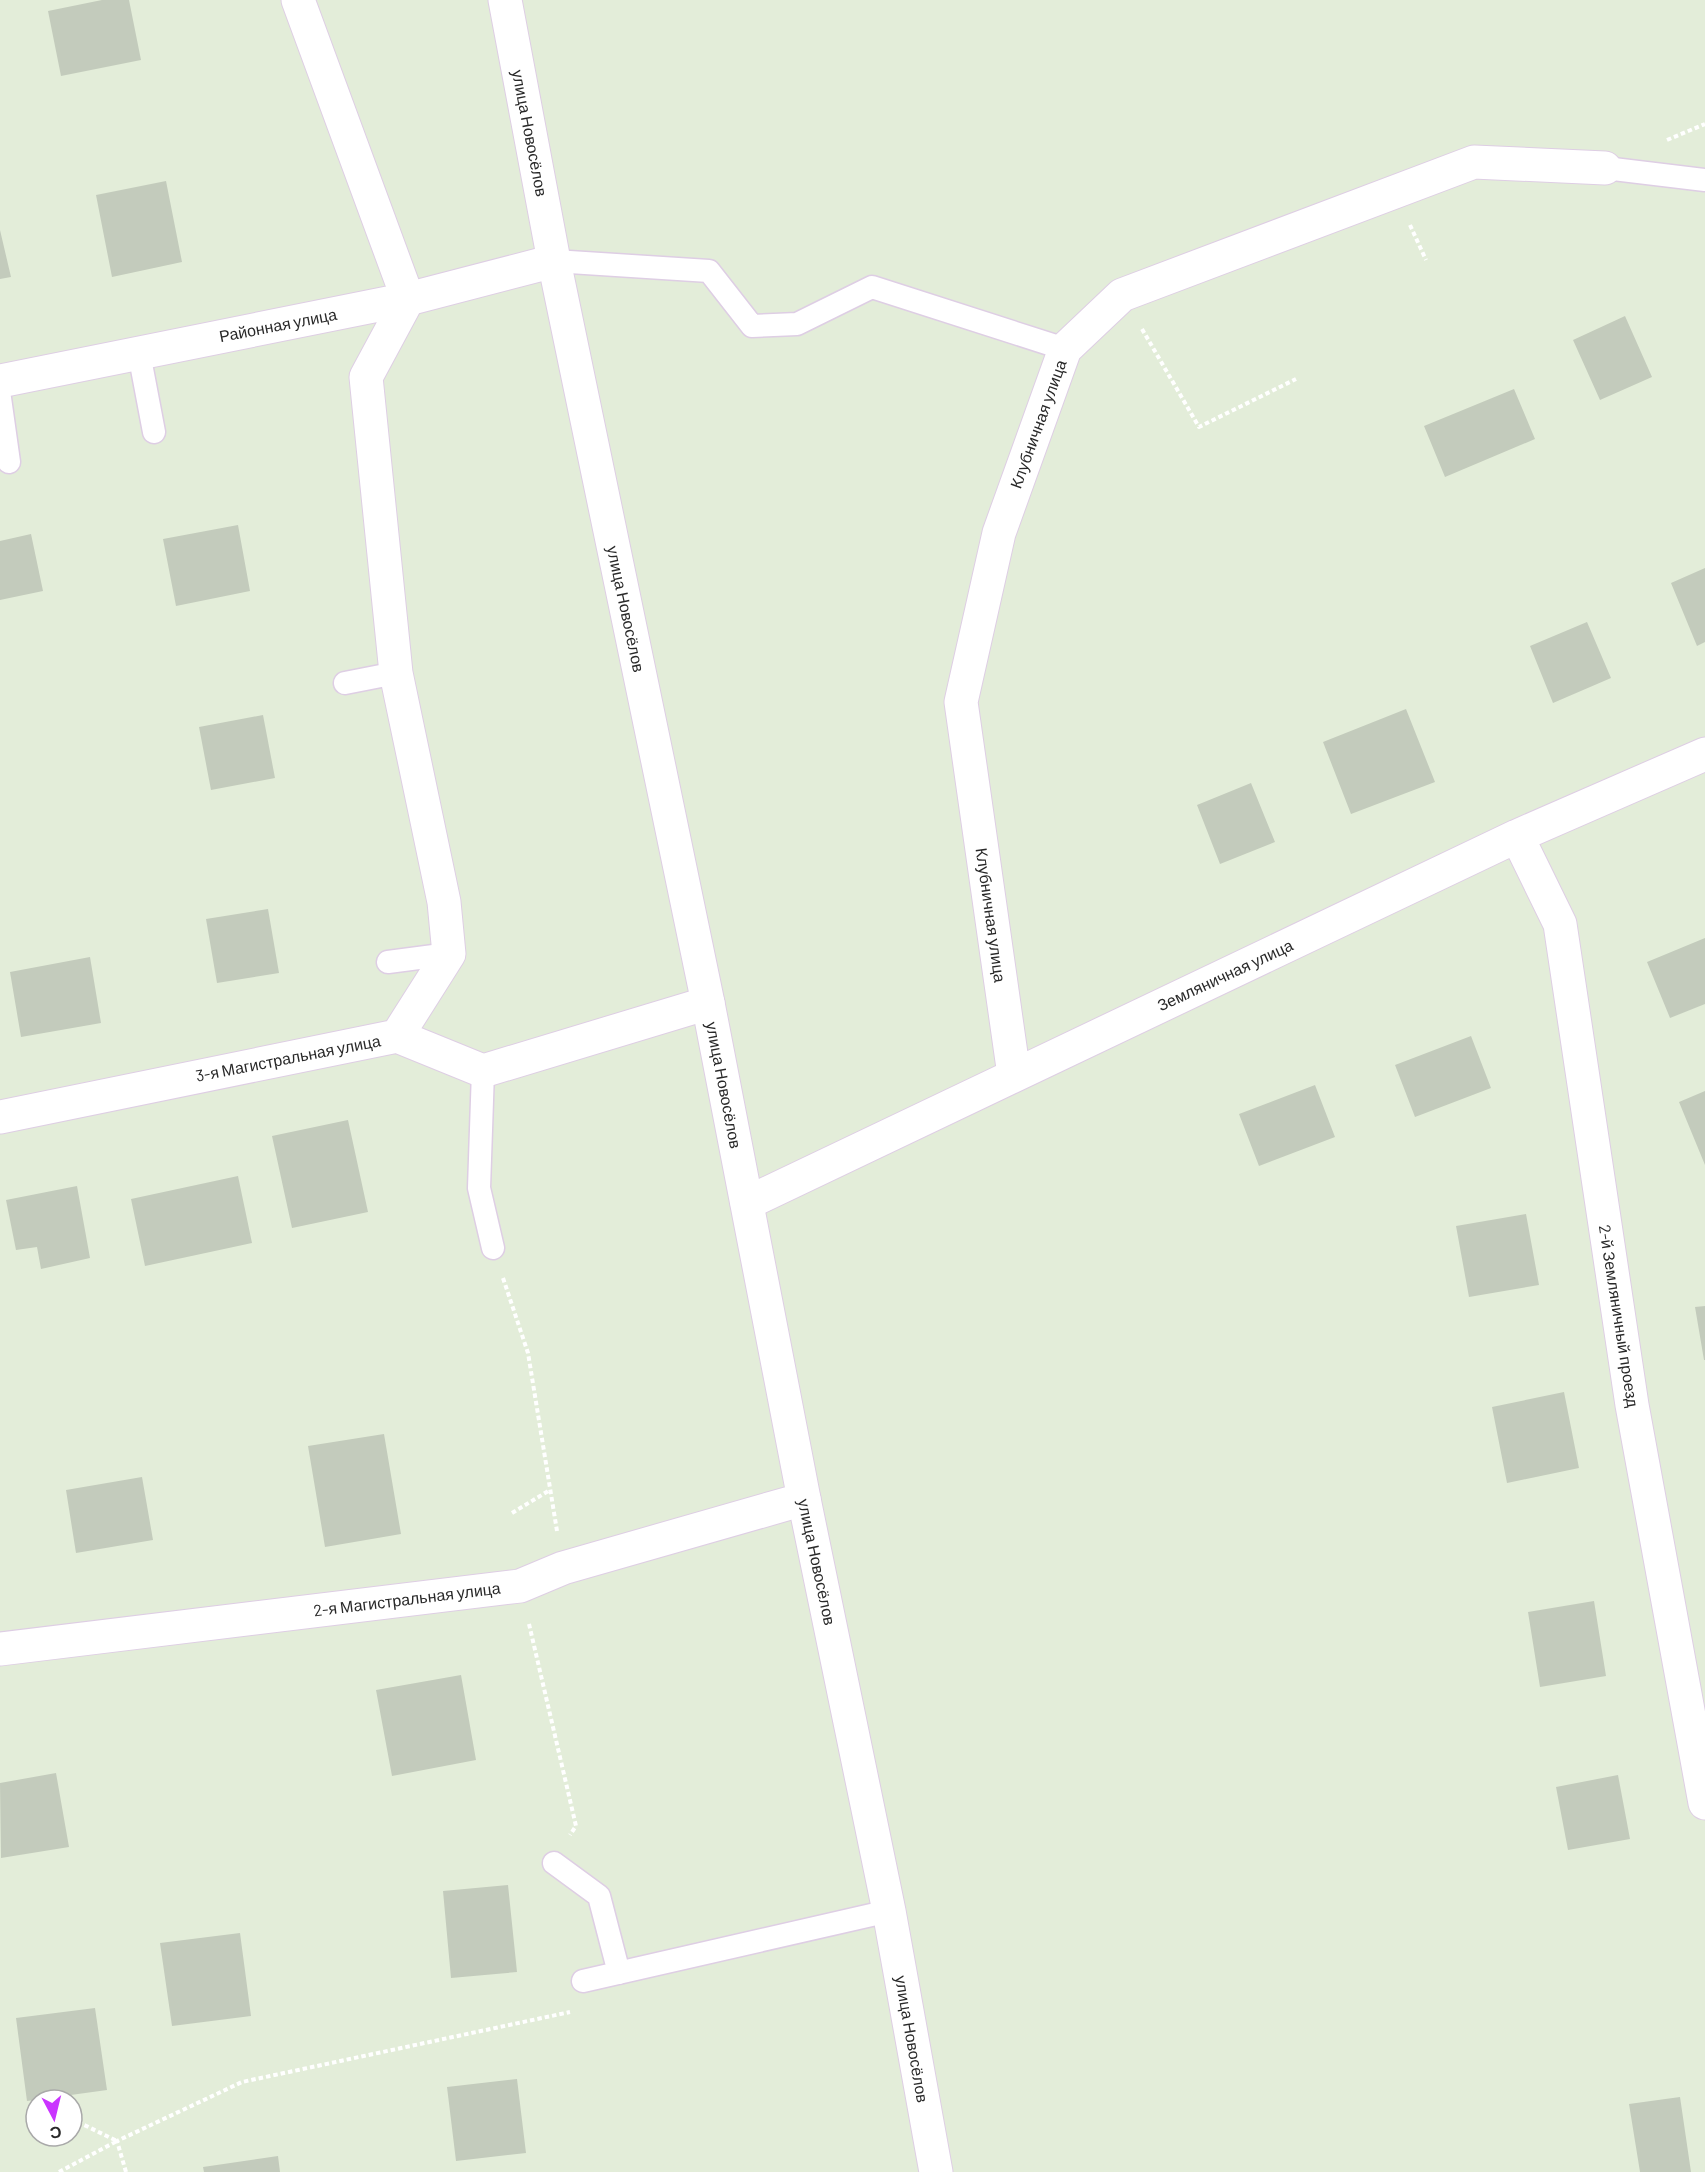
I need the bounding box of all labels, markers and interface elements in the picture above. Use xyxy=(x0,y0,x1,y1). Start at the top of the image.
street label: улица Новосёлов xyxy=(509,68,552,198)
street label: Районная улица xyxy=(218,304,338,345)
street label: Клубничная улица xyxy=(1005,357,1070,491)
street label: улица Новосёлов xyxy=(604,544,649,674)
street label: Клубничная улица xyxy=(973,846,1010,984)
street label: Земляничная улица xyxy=(1154,935,1296,1014)
street label: улица Новосёлов xyxy=(703,1020,746,1150)
street label: 3-я Магистральная улица xyxy=(194,1030,382,1085)
street label: 2-й Земляничный проезд xyxy=(1596,1223,1643,1409)
street label: улица Новосёлов xyxy=(795,1497,840,1627)
street label: 2-я Магистральная улица xyxy=(312,1578,502,1619)
street label: улица Новосёлов xyxy=(892,1974,933,2104)
north arrow xyxy=(24,2088,84,2148)
text: С xyxy=(49,2123,63,2144)

